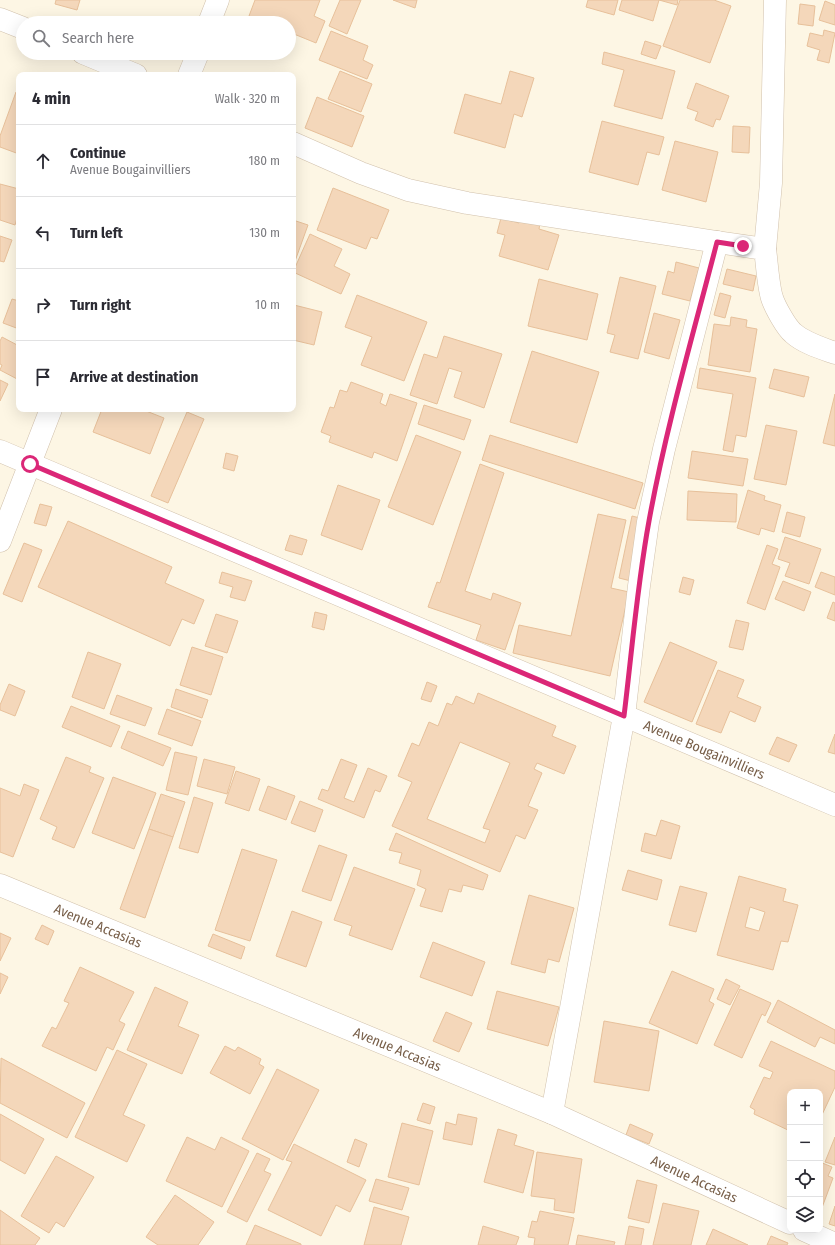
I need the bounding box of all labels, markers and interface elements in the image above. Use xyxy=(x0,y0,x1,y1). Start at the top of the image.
search box xyxy=(16,16,296,60)
icon: search xyxy=(30,27,52,49)
text: Search here xyxy=(62,29,134,47)
text: 4 min xyxy=(32,88,71,109)
text: Walk · 320 m xyxy=(215,91,280,106)
text: Continue xyxy=(70,144,126,162)
icon: ahead xyxy=(32,150,54,172)
text: 180 m xyxy=(249,153,280,168)
text: Avenue Bougainvilliers xyxy=(70,162,191,177)
icon: left xyxy=(32,222,54,244)
text: Turn left xyxy=(70,224,123,242)
text: 130 m xyxy=(249,225,280,240)
route end xyxy=(734,237,752,255)
icon: right xyxy=(32,294,54,316)
text: Turn right xyxy=(70,296,131,314)
text: 10 m xyxy=(255,297,280,312)
icon: arrive xyxy=(32,366,54,388)
text: Arrive at destination xyxy=(70,368,198,386)
route start xyxy=(21,455,39,473)
street label: Avenue Bougainvilliers xyxy=(641,716,768,783)
street label: Avenue Accasias xyxy=(52,900,144,951)
street label: Avenue Accasias xyxy=(351,1023,444,1075)
map controls xyxy=(787,1089,823,1233)
button: + xyxy=(787,1089,823,1125)
button: − xyxy=(787,1125,823,1161)
street label: Avenue Accasias xyxy=(648,1151,740,1206)
button: locate xyxy=(787,1161,823,1197)
button: layers xyxy=(787,1197,823,1233)

